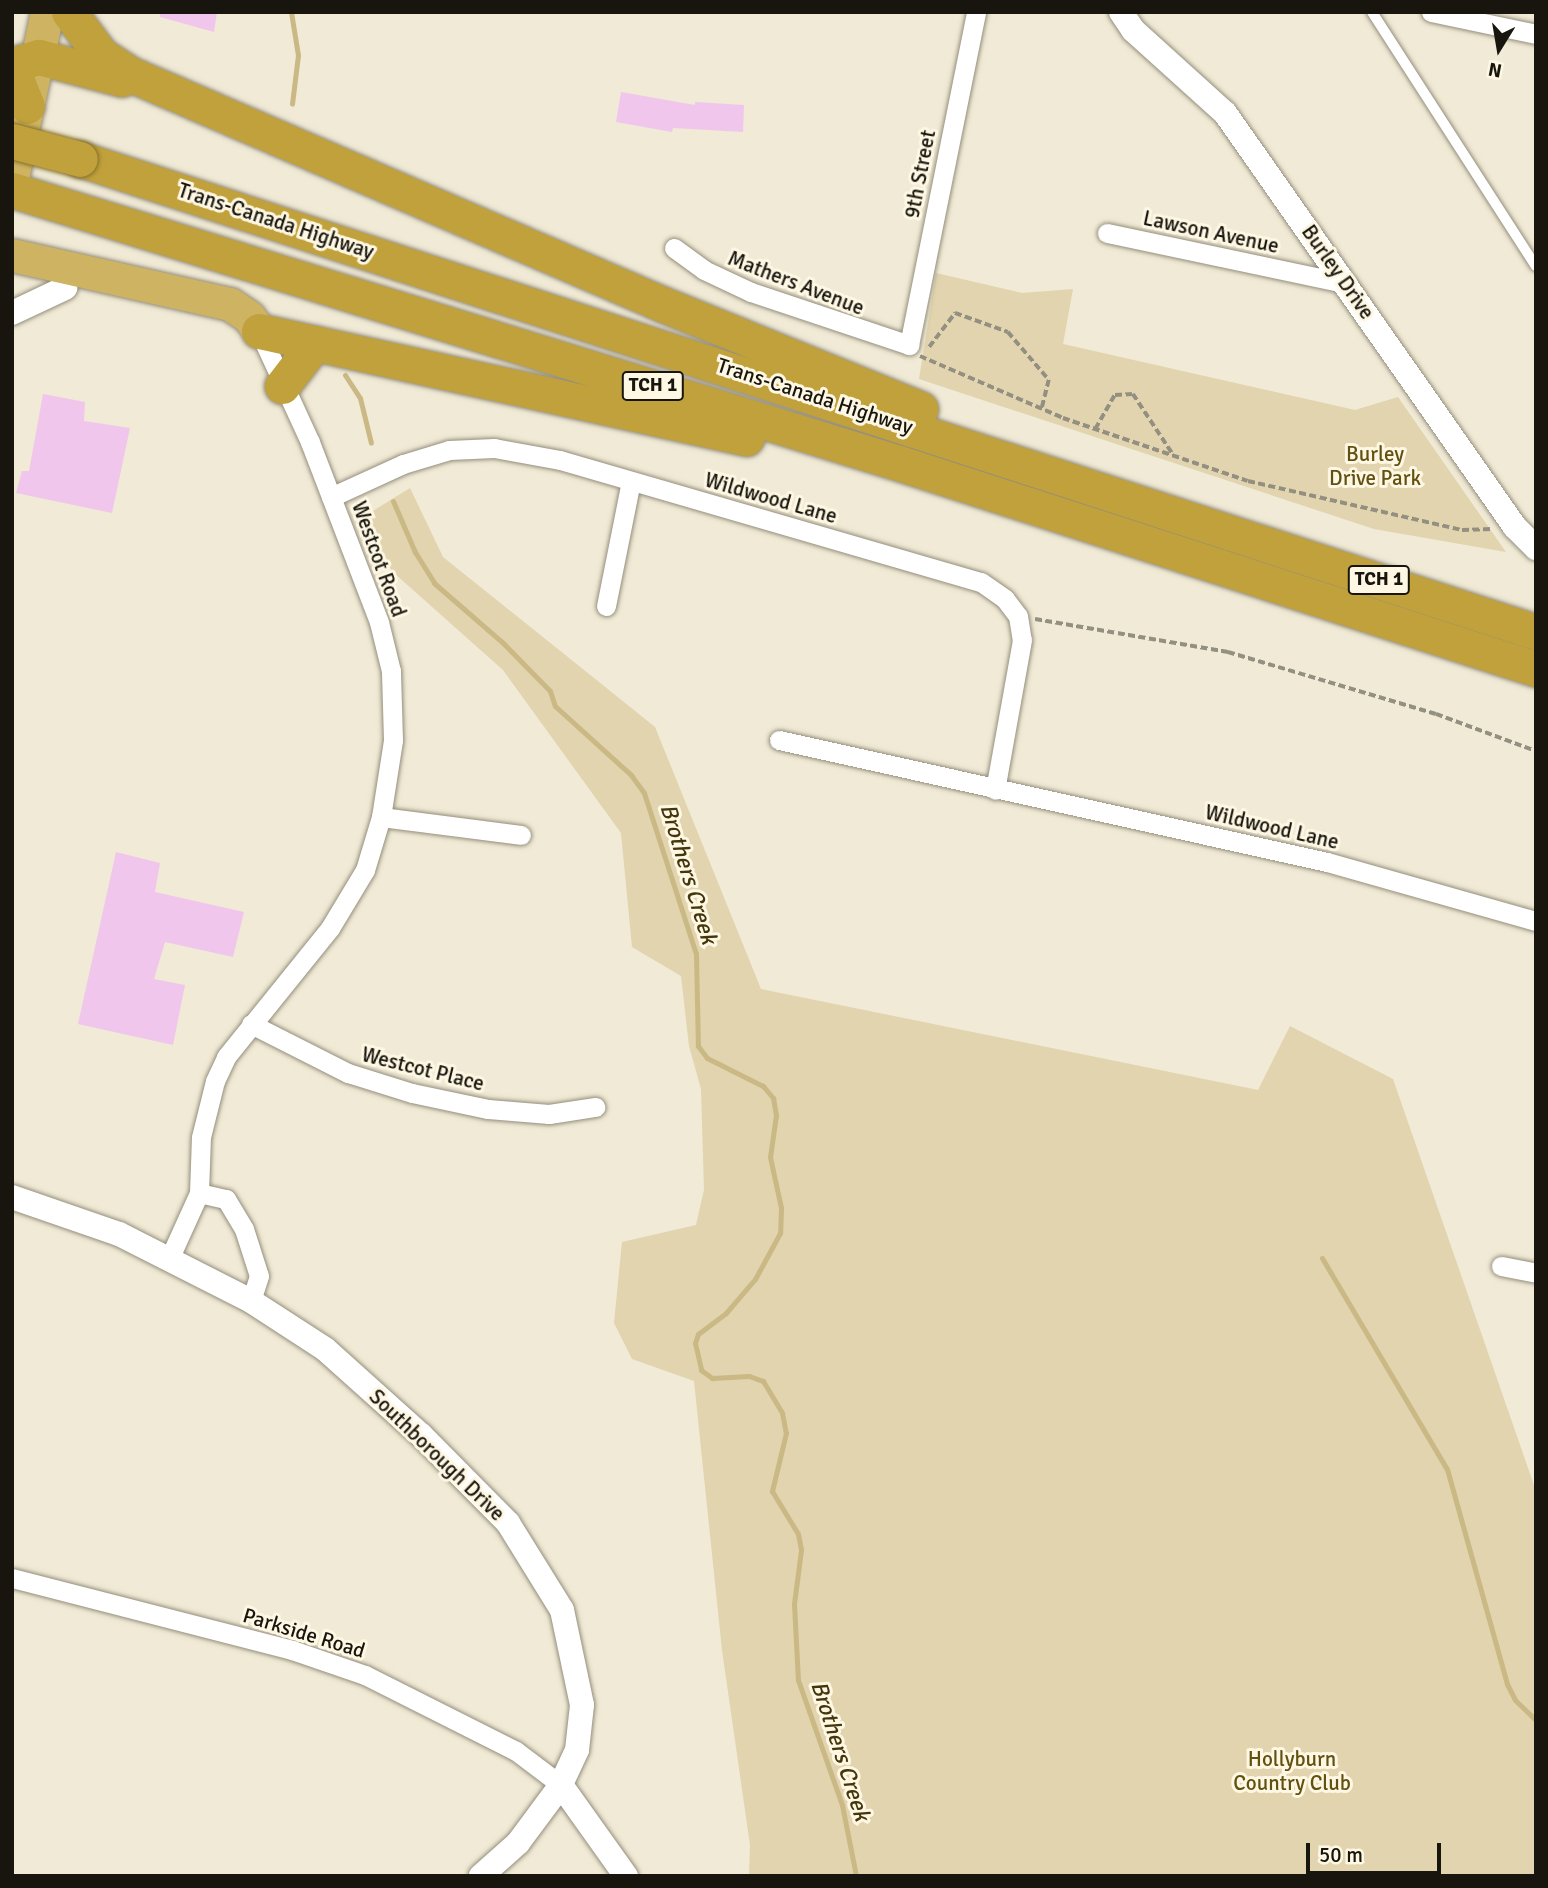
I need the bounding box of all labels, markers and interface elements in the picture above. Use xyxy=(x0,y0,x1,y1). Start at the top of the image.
north arrow xyxy=(1464,14,1534,84)
text: N xyxy=(1486,57,1504,83)
street label: 9th Street xyxy=(899,128,941,220)
street label: Trans-Canada Highway xyxy=(175,177,377,265)
street label: Lawson Avenue xyxy=(1141,205,1281,259)
street label: Burley Drive xyxy=(1296,220,1380,324)
street label: Mathers Avenue xyxy=(724,245,868,321)
street label: Trans-Canada Highway xyxy=(714,352,916,440)
road number: TCH 1 xyxy=(622,370,684,402)
park label: Burley Drive Park xyxy=(1329,441,1421,491)
street label: Wildwood Lane xyxy=(702,467,840,529)
street label: Westcot Road xyxy=(346,498,412,620)
road number: TCH 1 xyxy=(1348,565,1410,596)
street label: Wildwood Lane xyxy=(1203,799,1341,855)
water label: Brothers Creek xyxy=(654,800,722,948)
street label: Westcot Place xyxy=(359,1042,487,1096)
street label: Southborough Drive xyxy=(364,1384,510,1526)
street label: Parkside Road xyxy=(240,1602,368,1664)
water label: Brothers Creek xyxy=(804,1678,876,1824)
park label: Hollyburn Country Club xyxy=(1233,1746,1351,1796)
scale bar xyxy=(1310,1828,1445,1872)
text: 50 m xyxy=(1319,1842,1363,1868)

